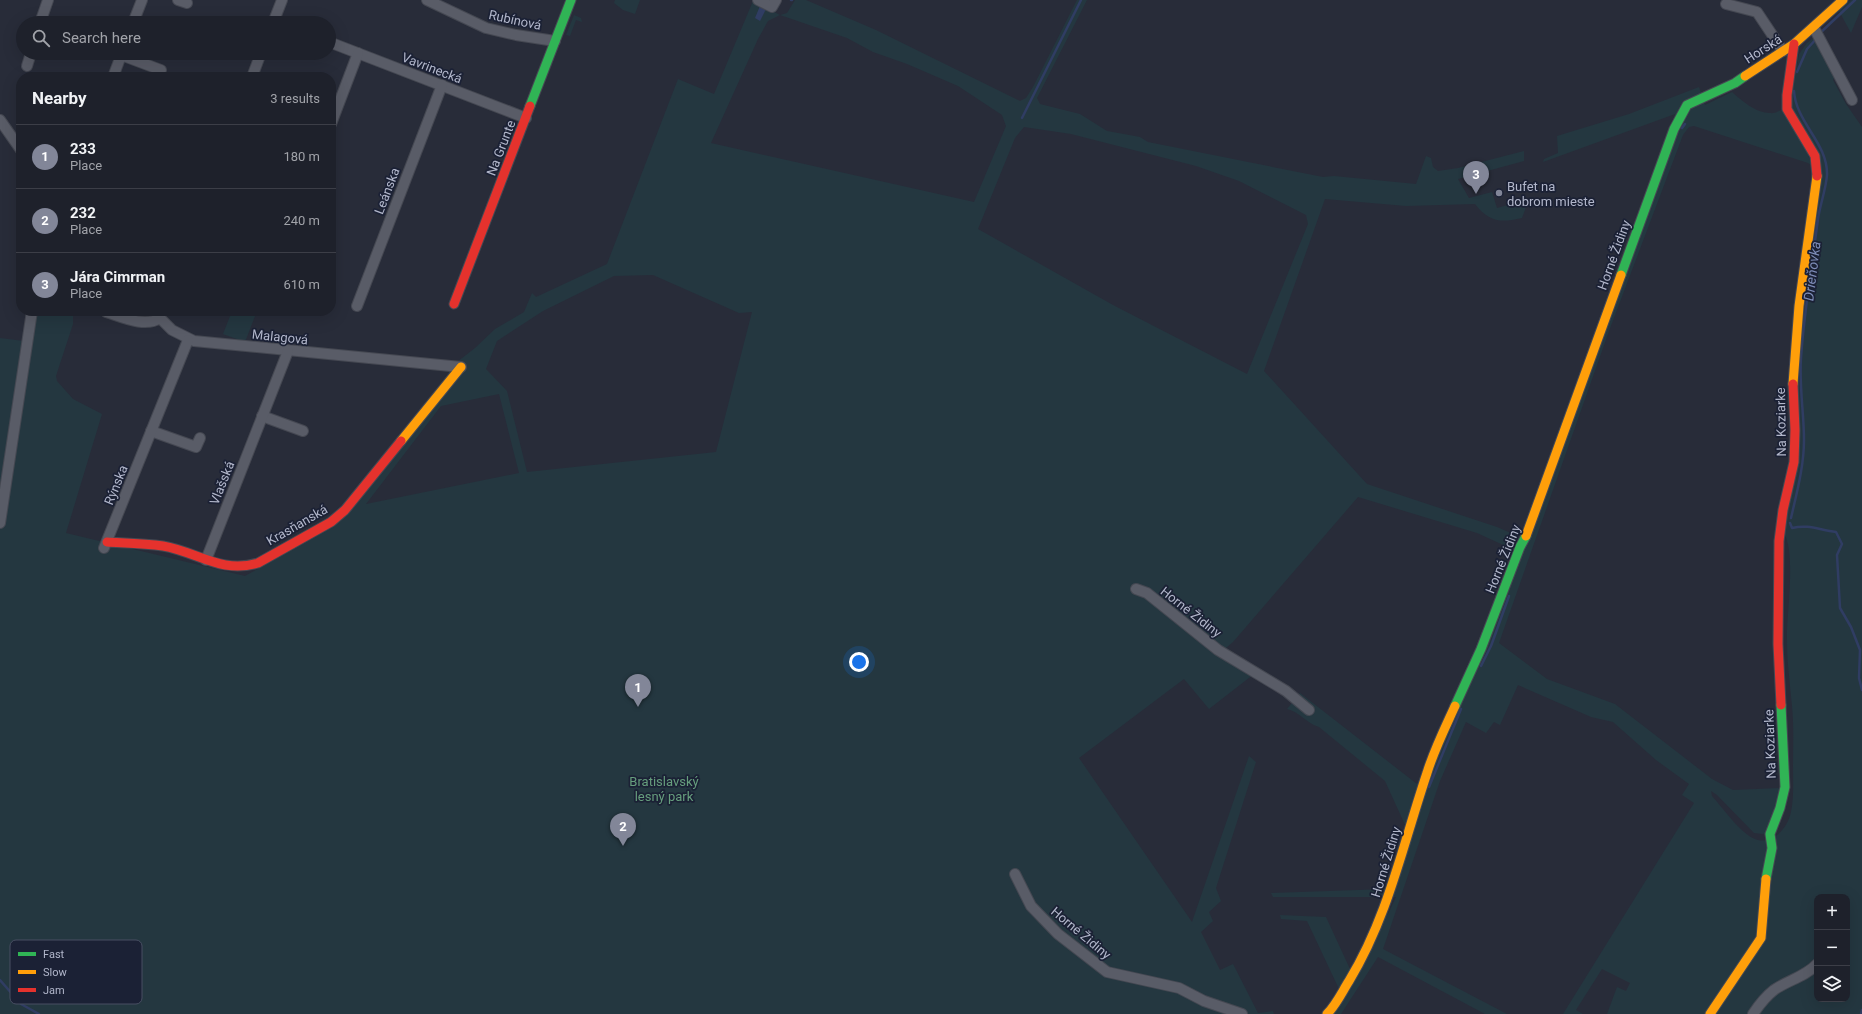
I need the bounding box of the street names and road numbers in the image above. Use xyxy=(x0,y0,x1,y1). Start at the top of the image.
street label: Rubínová xyxy=(487,7,543,33)
street label: Horská xyxy=(1742,31,1784,67)
street label: Vavrinecká xyxy=(400,50,464,86)
street label: Na Grunte xyxy=(484,118,518,178)
street label: Leánska xyxy=(371,166,403,216)
street label: Horné Židiny xyxy=(1594,218,1634,292)
street label: Malagová xyxy=(251,327,309,347)
street label: Na Koziarke xyxy=(1773,387,1789,457)
street label: Vlašská xyxy=(207,459,237,507)
street label: Rýnska xyxy=(101,463,131,507)
street label: Krasňanská xyxy=(264,502,330,548)
street label: Horné Židiny xyxy=(1482,522,1524,596)
street label: Horné Židiny xyxy=(1158,584,1224,640)
street label: Na Koziarke xyxy=(1761,709,1779,779)
street label: Horné Židiny xyxy=(1368,825,1404,899)
street label: Horné Židiny xyxy=(1048,904,1114,962)

